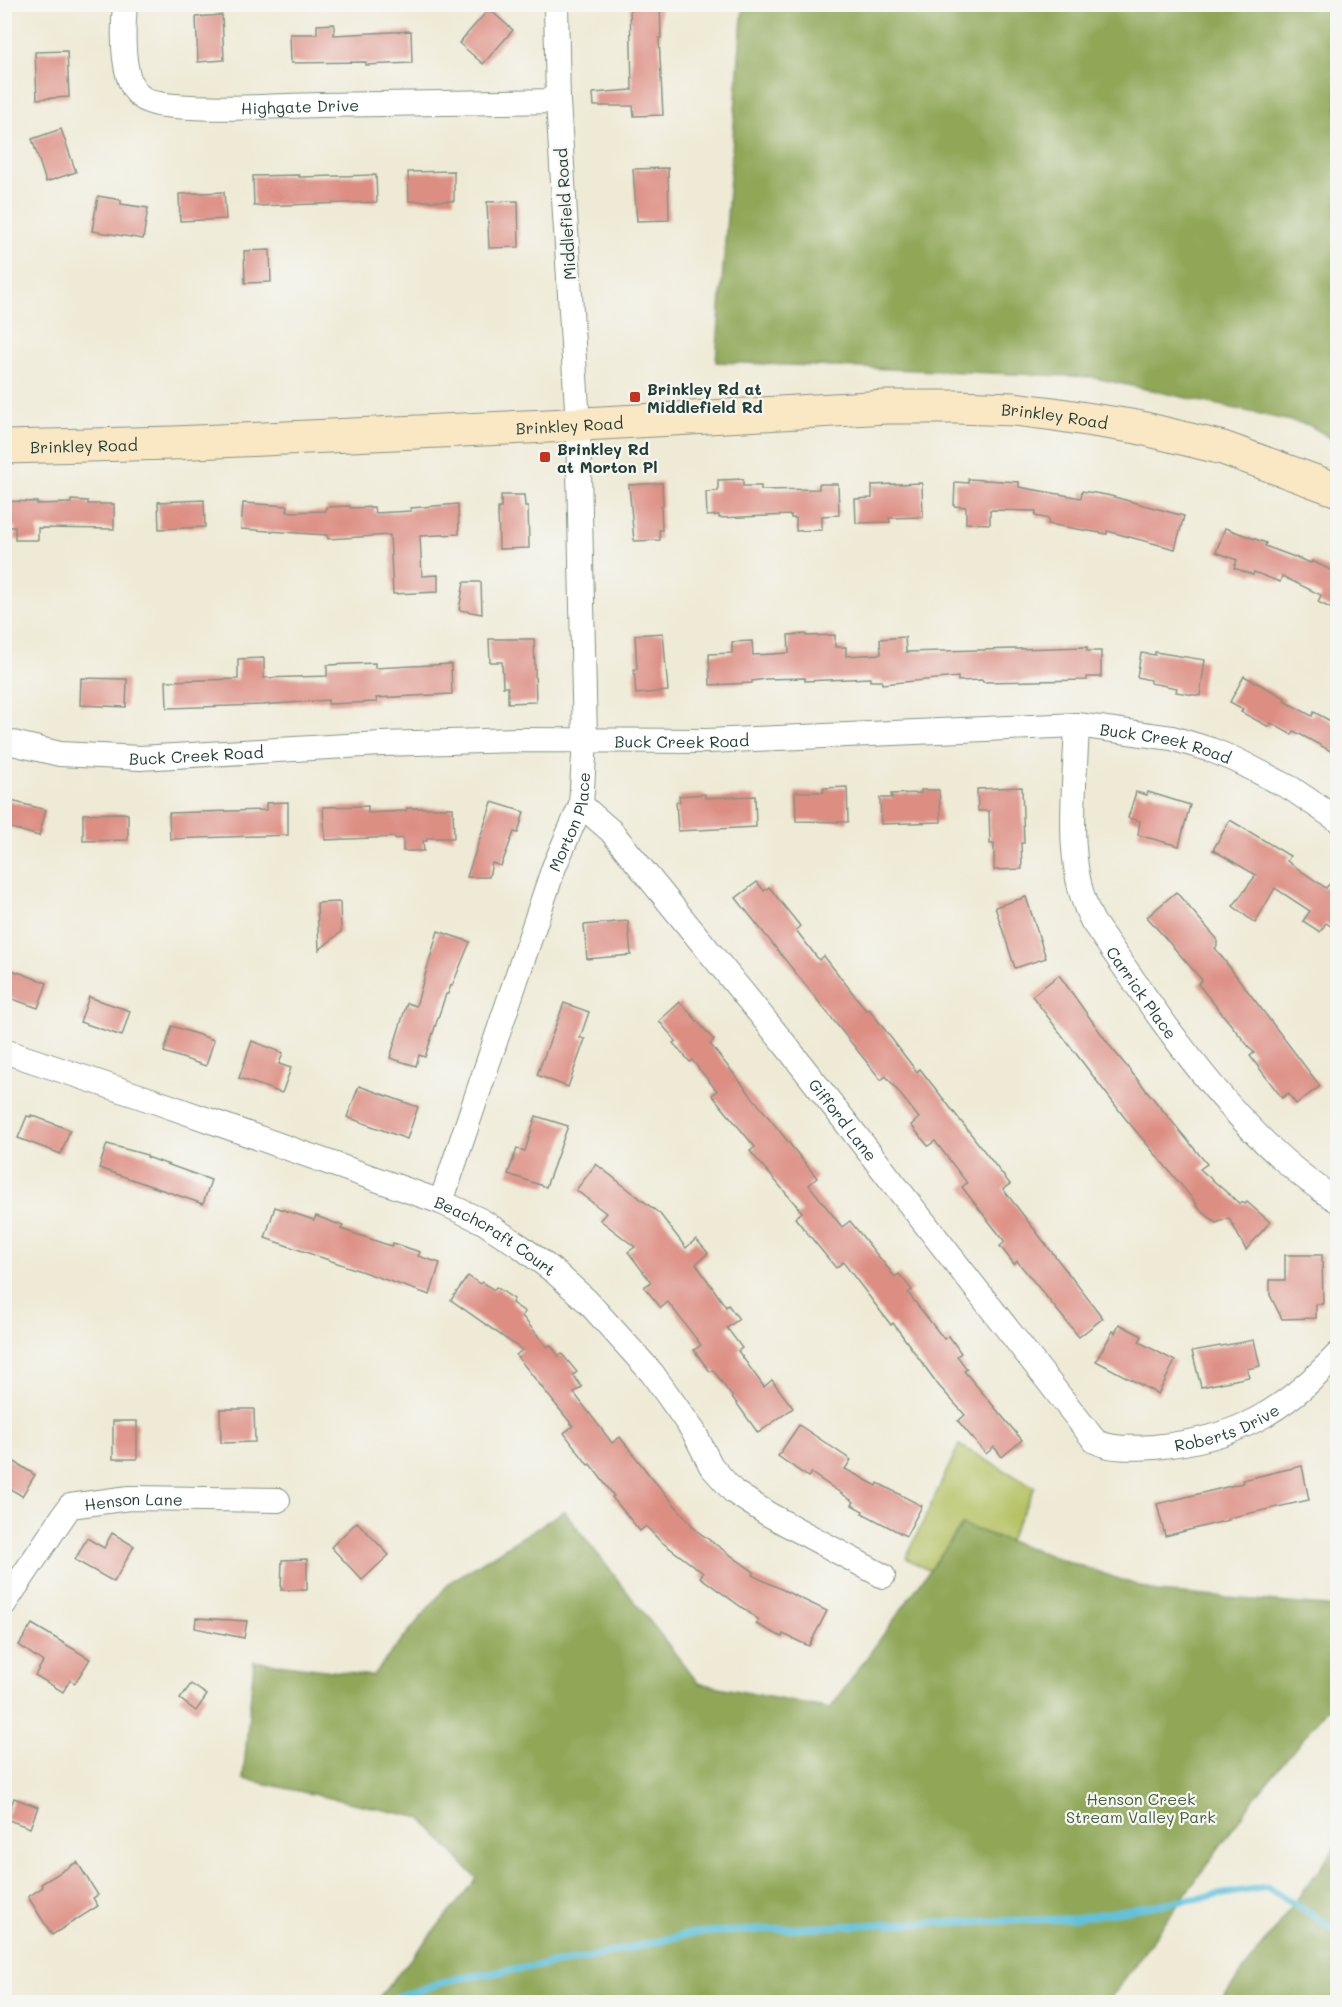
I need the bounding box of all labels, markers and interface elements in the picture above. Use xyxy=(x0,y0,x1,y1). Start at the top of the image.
street label: Highgate Drive xyxy=(241,94,359,118)
street label: Middlefield Road xyxy=(550,147,580,281)
place label: Brinkley Rd at Middlefield Rd xyxy=(647,378,763,417)
marker: Brinkley Rd at Middlefield Rd xyxy=(628,390,642,404)
street label: Brinkley Road xyxy=(1001,398,1109,433)
street label: Brinkley Road xyxy=(515,411,624,438)
street label: Brinkley Road xyxy=(30,433,138,457)
place label: Brinkley Rd at Morton Pl xyxy=(557,438,658,477)
marker: Brinkley Rd at Morton Pl xyxy=(538,450,552,464)
street label: Buck Creek Road xyxy=(1099,718,1235,768)
street label: Buck Creek Road xyxy=(615,729,750,752)
street label: Buck Creek Road xyxy=(129,740,264,769)
street label: Morton Place xyxy=(543,772,593,874)
street label: Carrick Place xyxy=(1102,942,1182,1043)
street label: Gifford Lane xyxy=(805,1074,882,1165)
street label: Beachcraft Court xyxy=(432,1190,560,1280)
street label: Roberts Drive xyxy=(1173,1398,1283,1455)
street label: Henson Lane xyxy=(83,1487,183,1514)
park label: Henson Creek Stream Valley Park xyxy=(1066,1788,1216,1827)

